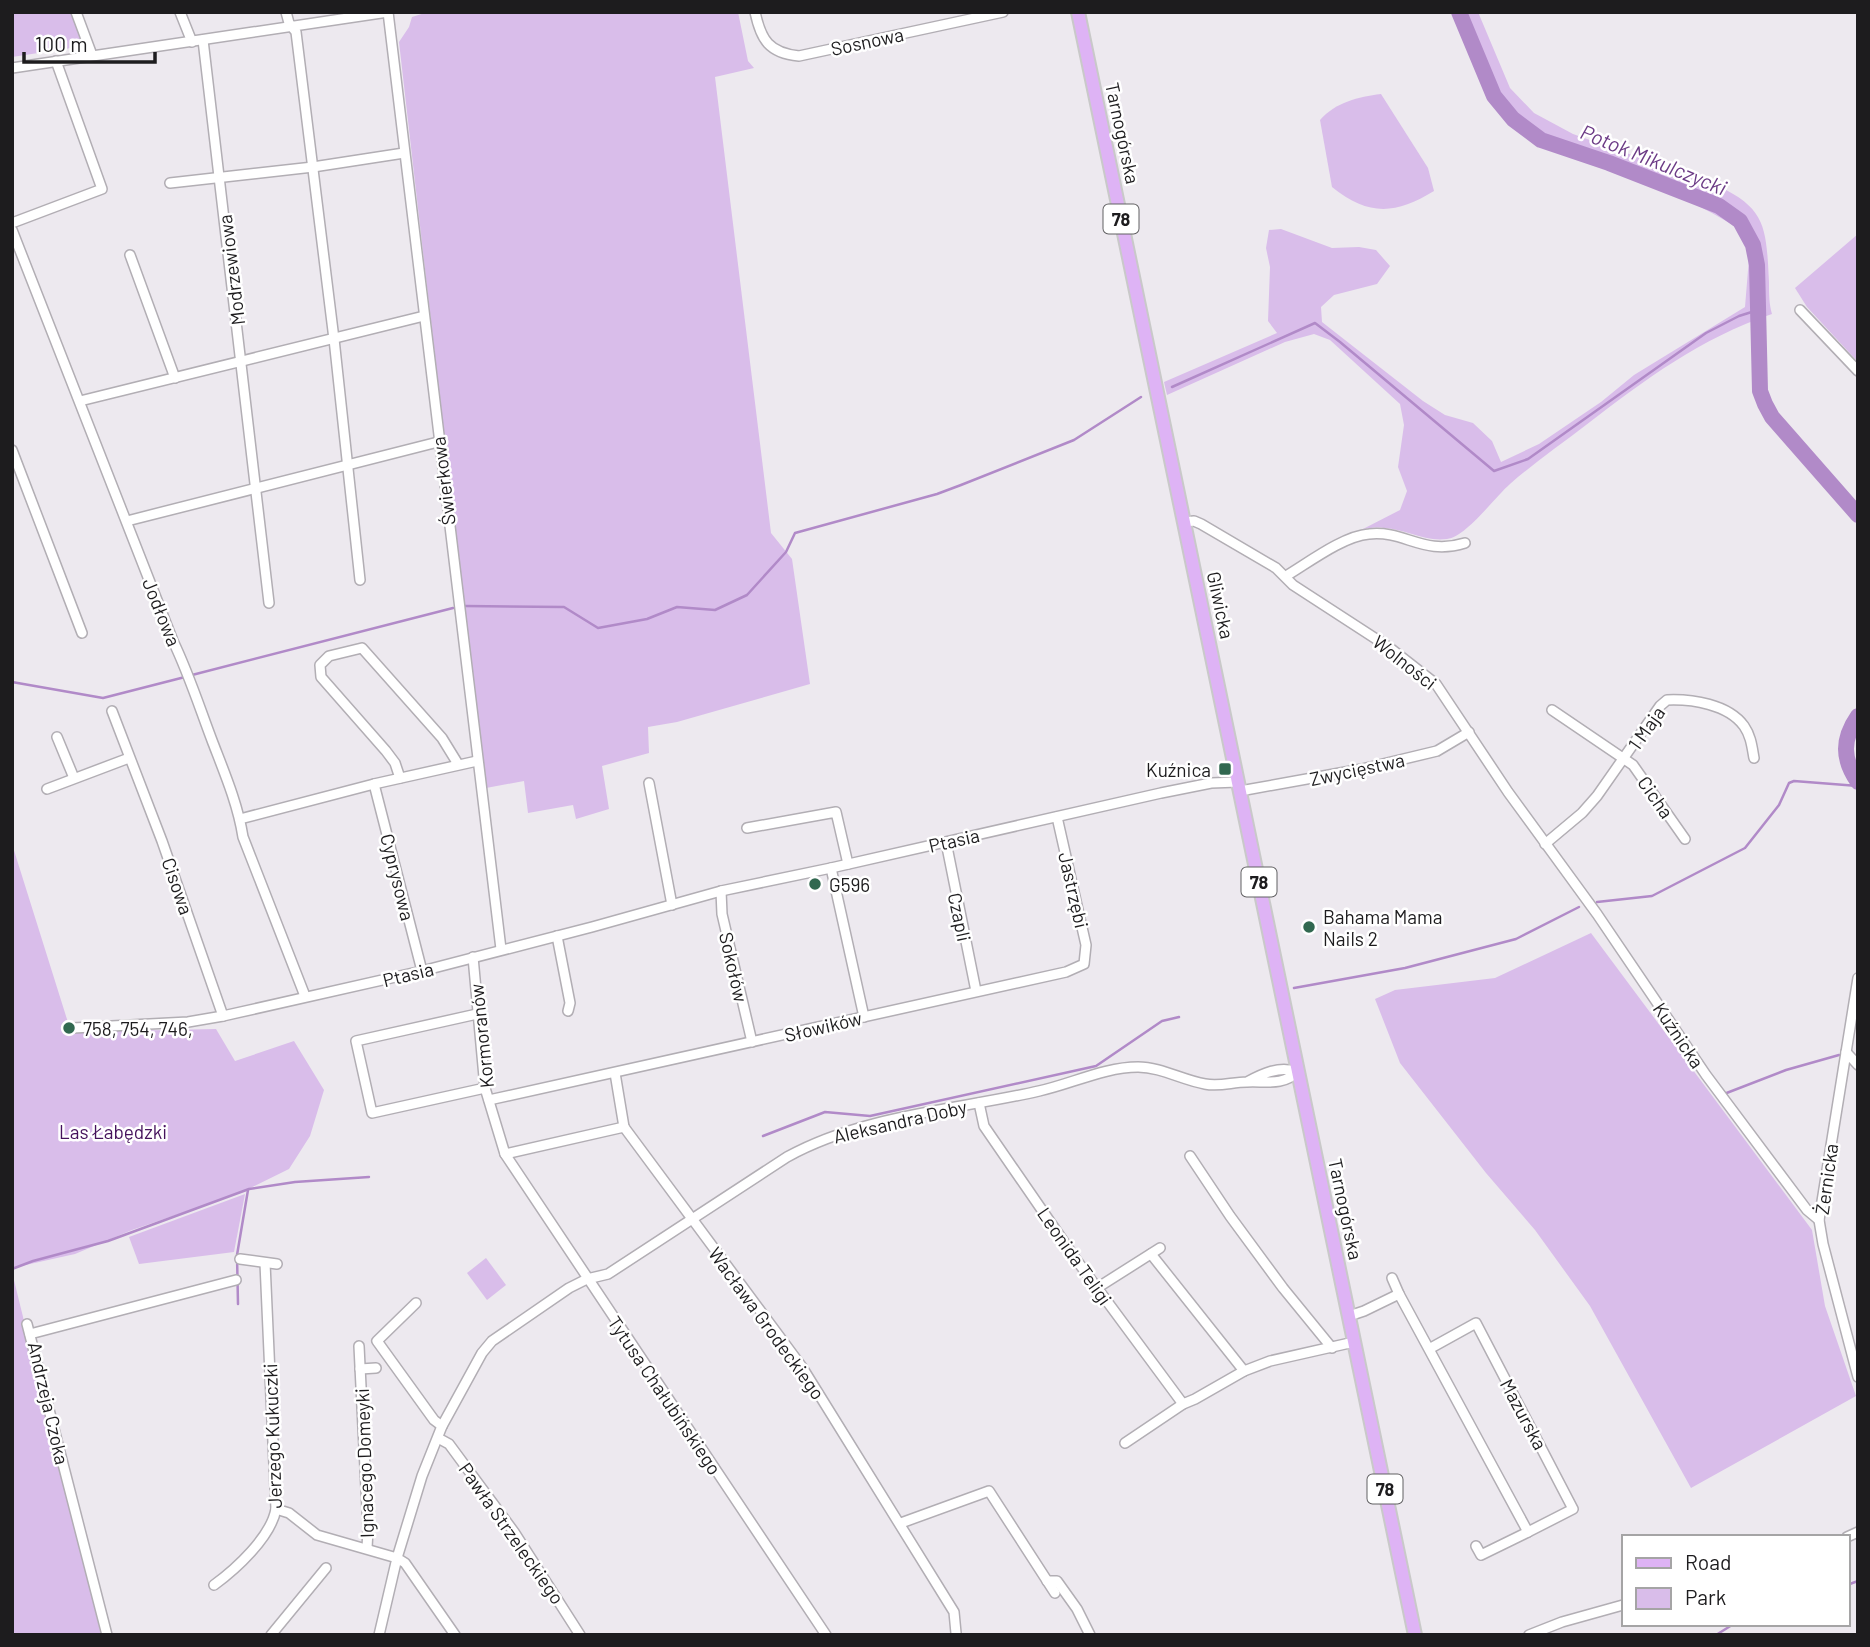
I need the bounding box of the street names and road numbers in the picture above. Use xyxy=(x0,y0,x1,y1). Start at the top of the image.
street label: Sosnowa xyxy=(828,22,906,60)
street label: Tarnogórska xyxy=(1101,80,1145,186)
road number: 78 xyxy=(1104,204,1138,233)
street label: Modrzewiowa xyxy=(213,213,249,327)
street label: Świerkowa xyxy=(426,435,460,527)
street label: Gliwicka xyxy=(1203,569,1239,641)
street label: Jodłowa xyxy=(138,575,186,649)
street label: Wolności xyxy=(1368,630,1442,694)
street label: 1 Maja xyxy=(1623,702,1669,754)
street label: Zwycięstwa xyxy=(1307,748,1407,790)
street label: Cicha xyxy=(1633,771,1679,823)
street label: Ptasia xyxy=(926,823,982,857)
street label: Cyprysowa xyxy=(376,831,420,923)
street label: Jastrzębi xyxy=(1054,850,1094,930)
street label: Cisowa xyxy=(158,855,198,917)
road number: 78 xyxy=(1242,868,1276,897)
street label: Czapli xyxy=(944,890,976,944)
street label: Sokołów xyxy=(715,930,753,1004)
street label: Ptasia xyxy=(380,957,436,991)
street label: Kormoranów xyxy=(464,982,498,1089)
street label: Kuźnicka xyxy=(1649,998,1709,1072)
street label: Słowików xyxy=(782,1006,864,1046)
street label: Aleksandra Doby xyxy=(831,1094,969,1148)
street label: Żernicka xyxy=(1810,1142,1842,1216)
street label: Tarnogórska xyxy=(1324,1156,1368,1262)
street label: Leonida Teligi xyxy=(1033,1203,1117,1309)
street label: Wacława Grodeckiego xyxy=(704,1242,830,1404)
street label: Tytusa Chałubińskiego xyxy=(603,1311,727,1479)
street label: Andrzeja Czoka xyxy=(24,1339,74,1467)
street label: Jerzego Kukuczki xyxy=(258,1363,286,1509)
street label: Mazurska xyxy=(1496,1375,1552,1453)
street label: Ignacego Domeyki xyxy=(350,1388,378,1538)
street label: Pawła Strzeleckiego xyxy=(455,1458,569,1608)
road number: 78 xyxy=(1368,1474,1402,1504)

